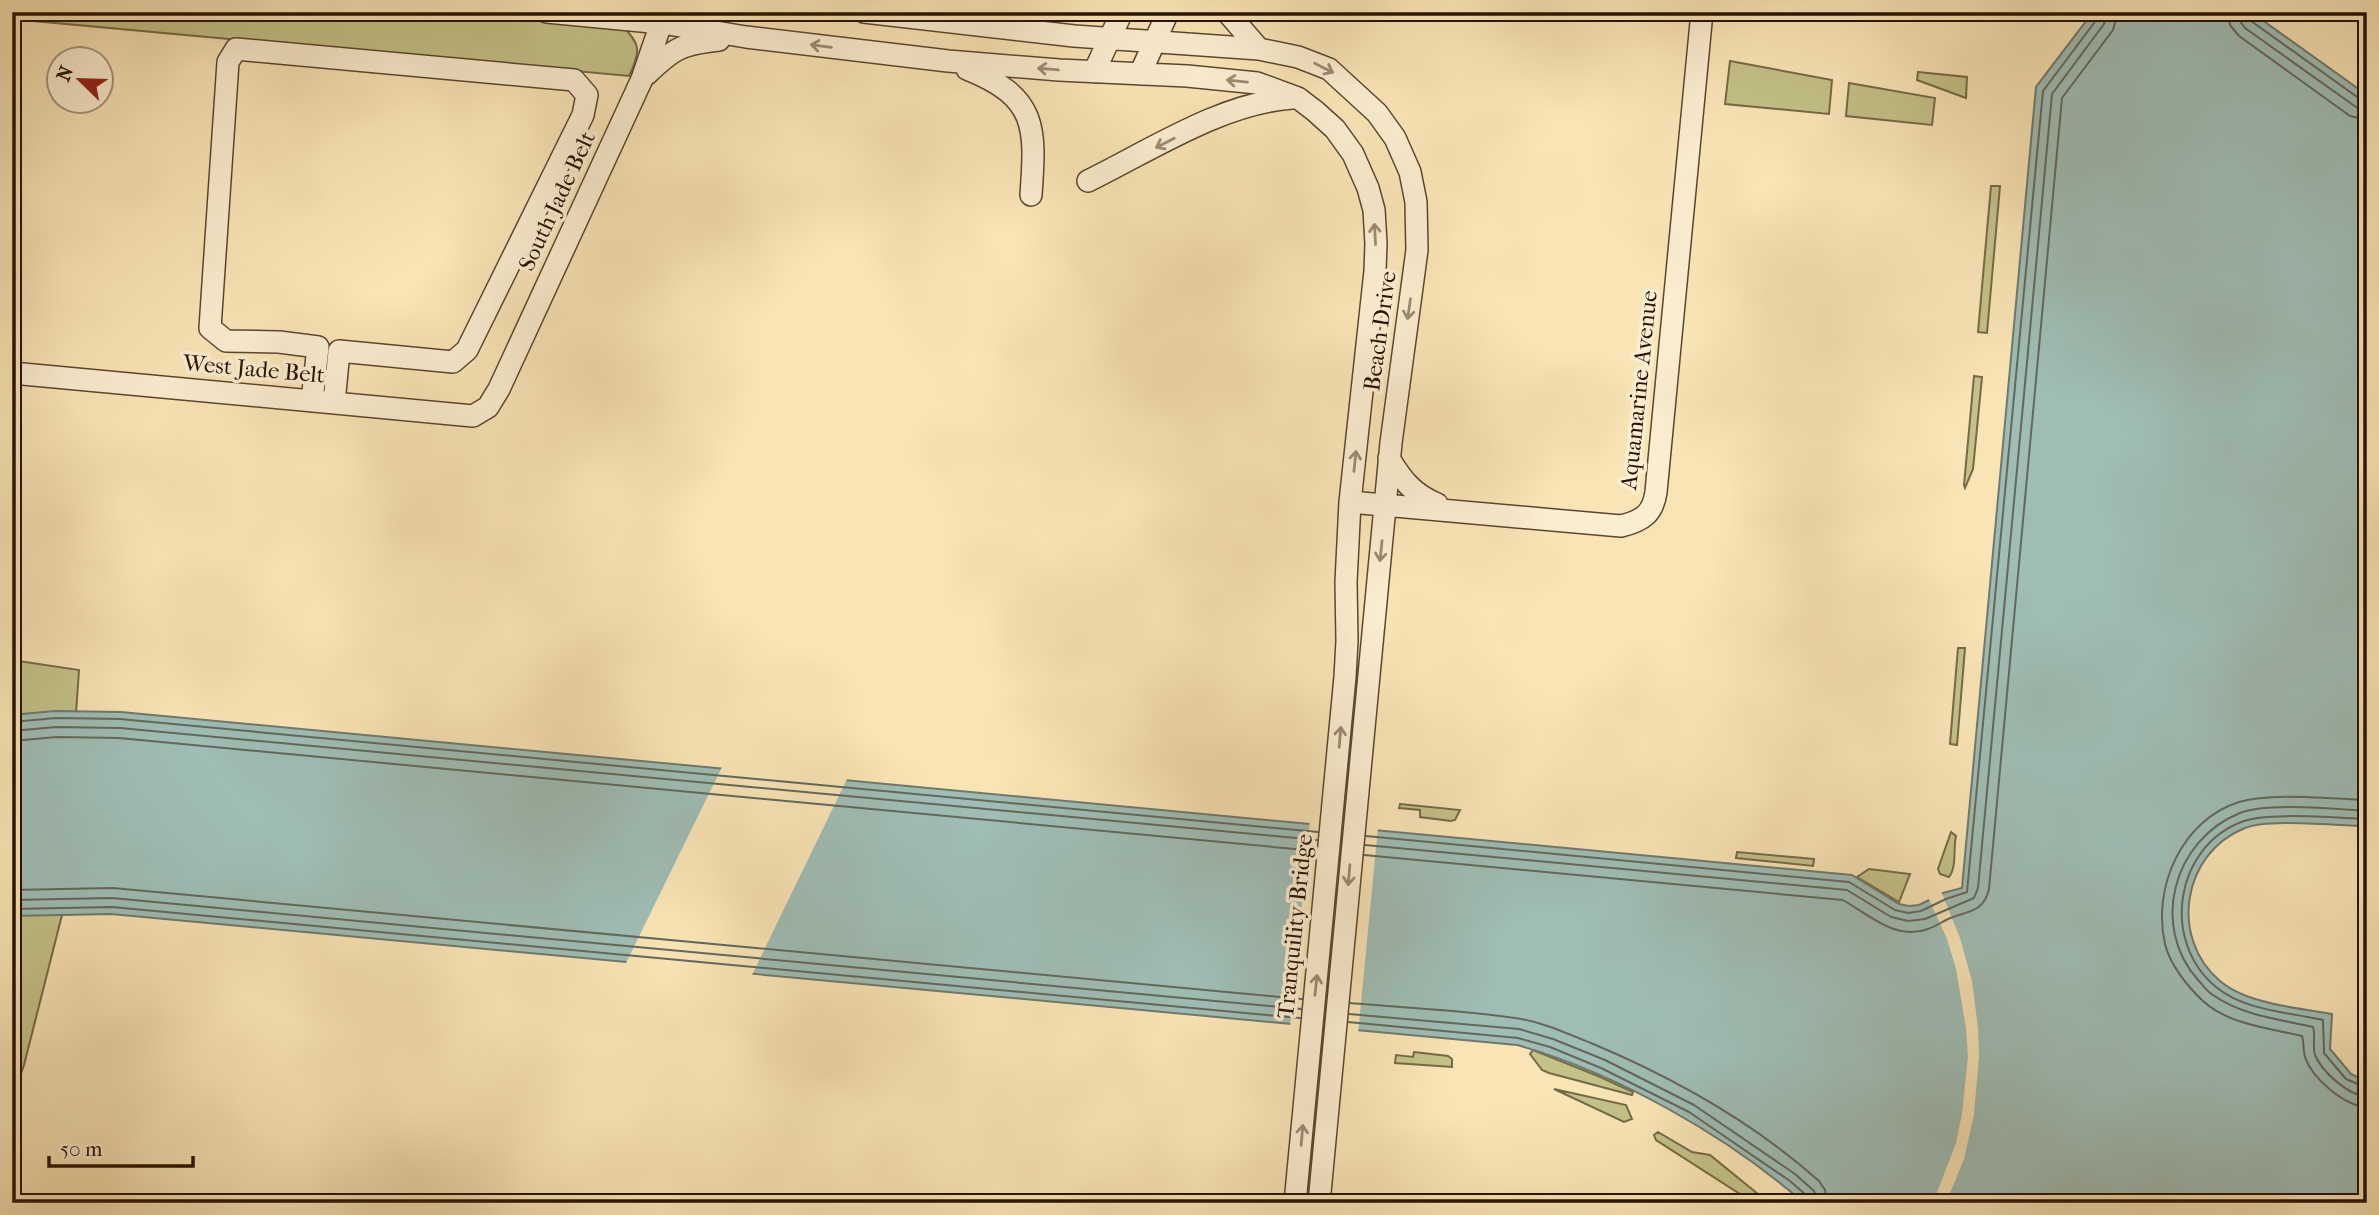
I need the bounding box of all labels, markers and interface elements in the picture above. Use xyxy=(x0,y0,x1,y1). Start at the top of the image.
one-way arrow xyxy=(810,40,833,53)
north arrow xyxy=(46,46,116,116)
one-way arrow xyxy=(1313,61,1333,75)
text: N xyxy=(52,62,78,85)
one-way arrow xyxy=(1037,62,1059,75)
one-way arrow xyxy=(1226,74,1248,87)
street label: South Jade Belt xyxy=(513,127,601,275)
one-way arrow xyxy=(1155,136,1176,150)
one-way arrow xyxy=(1368,224,1381,246)
street label: Beach Drive xyxy=(1358,269,1402,393)
street label: Aquamarine Avenue xyxy=(1615,289,1663,492)
one-way arrow xyxy=(1402,297,1415,320)
street label: West Jade Belt xyxy=(181,349,326,389)
one-way arrow xyxy=(1348,450,1361,473)
one-way arrow xyxy=(1374,539,1387,562)
one-way arrow xyxy=(1334,726,1347,748)
street label: Tranquility Bridge xyxy=(1272,832,1318,1020)
one-way arrow xyxy=(1343,863,1356,886)
one-way arrow xyxy=(1310,974,1323,997)
scale bar xyxy=(49,1124,192,1168)
one-way arrow xyxy=(1295,1124,1308,1147)
text: 50 m xyxy=(60,1137,103,1161)

